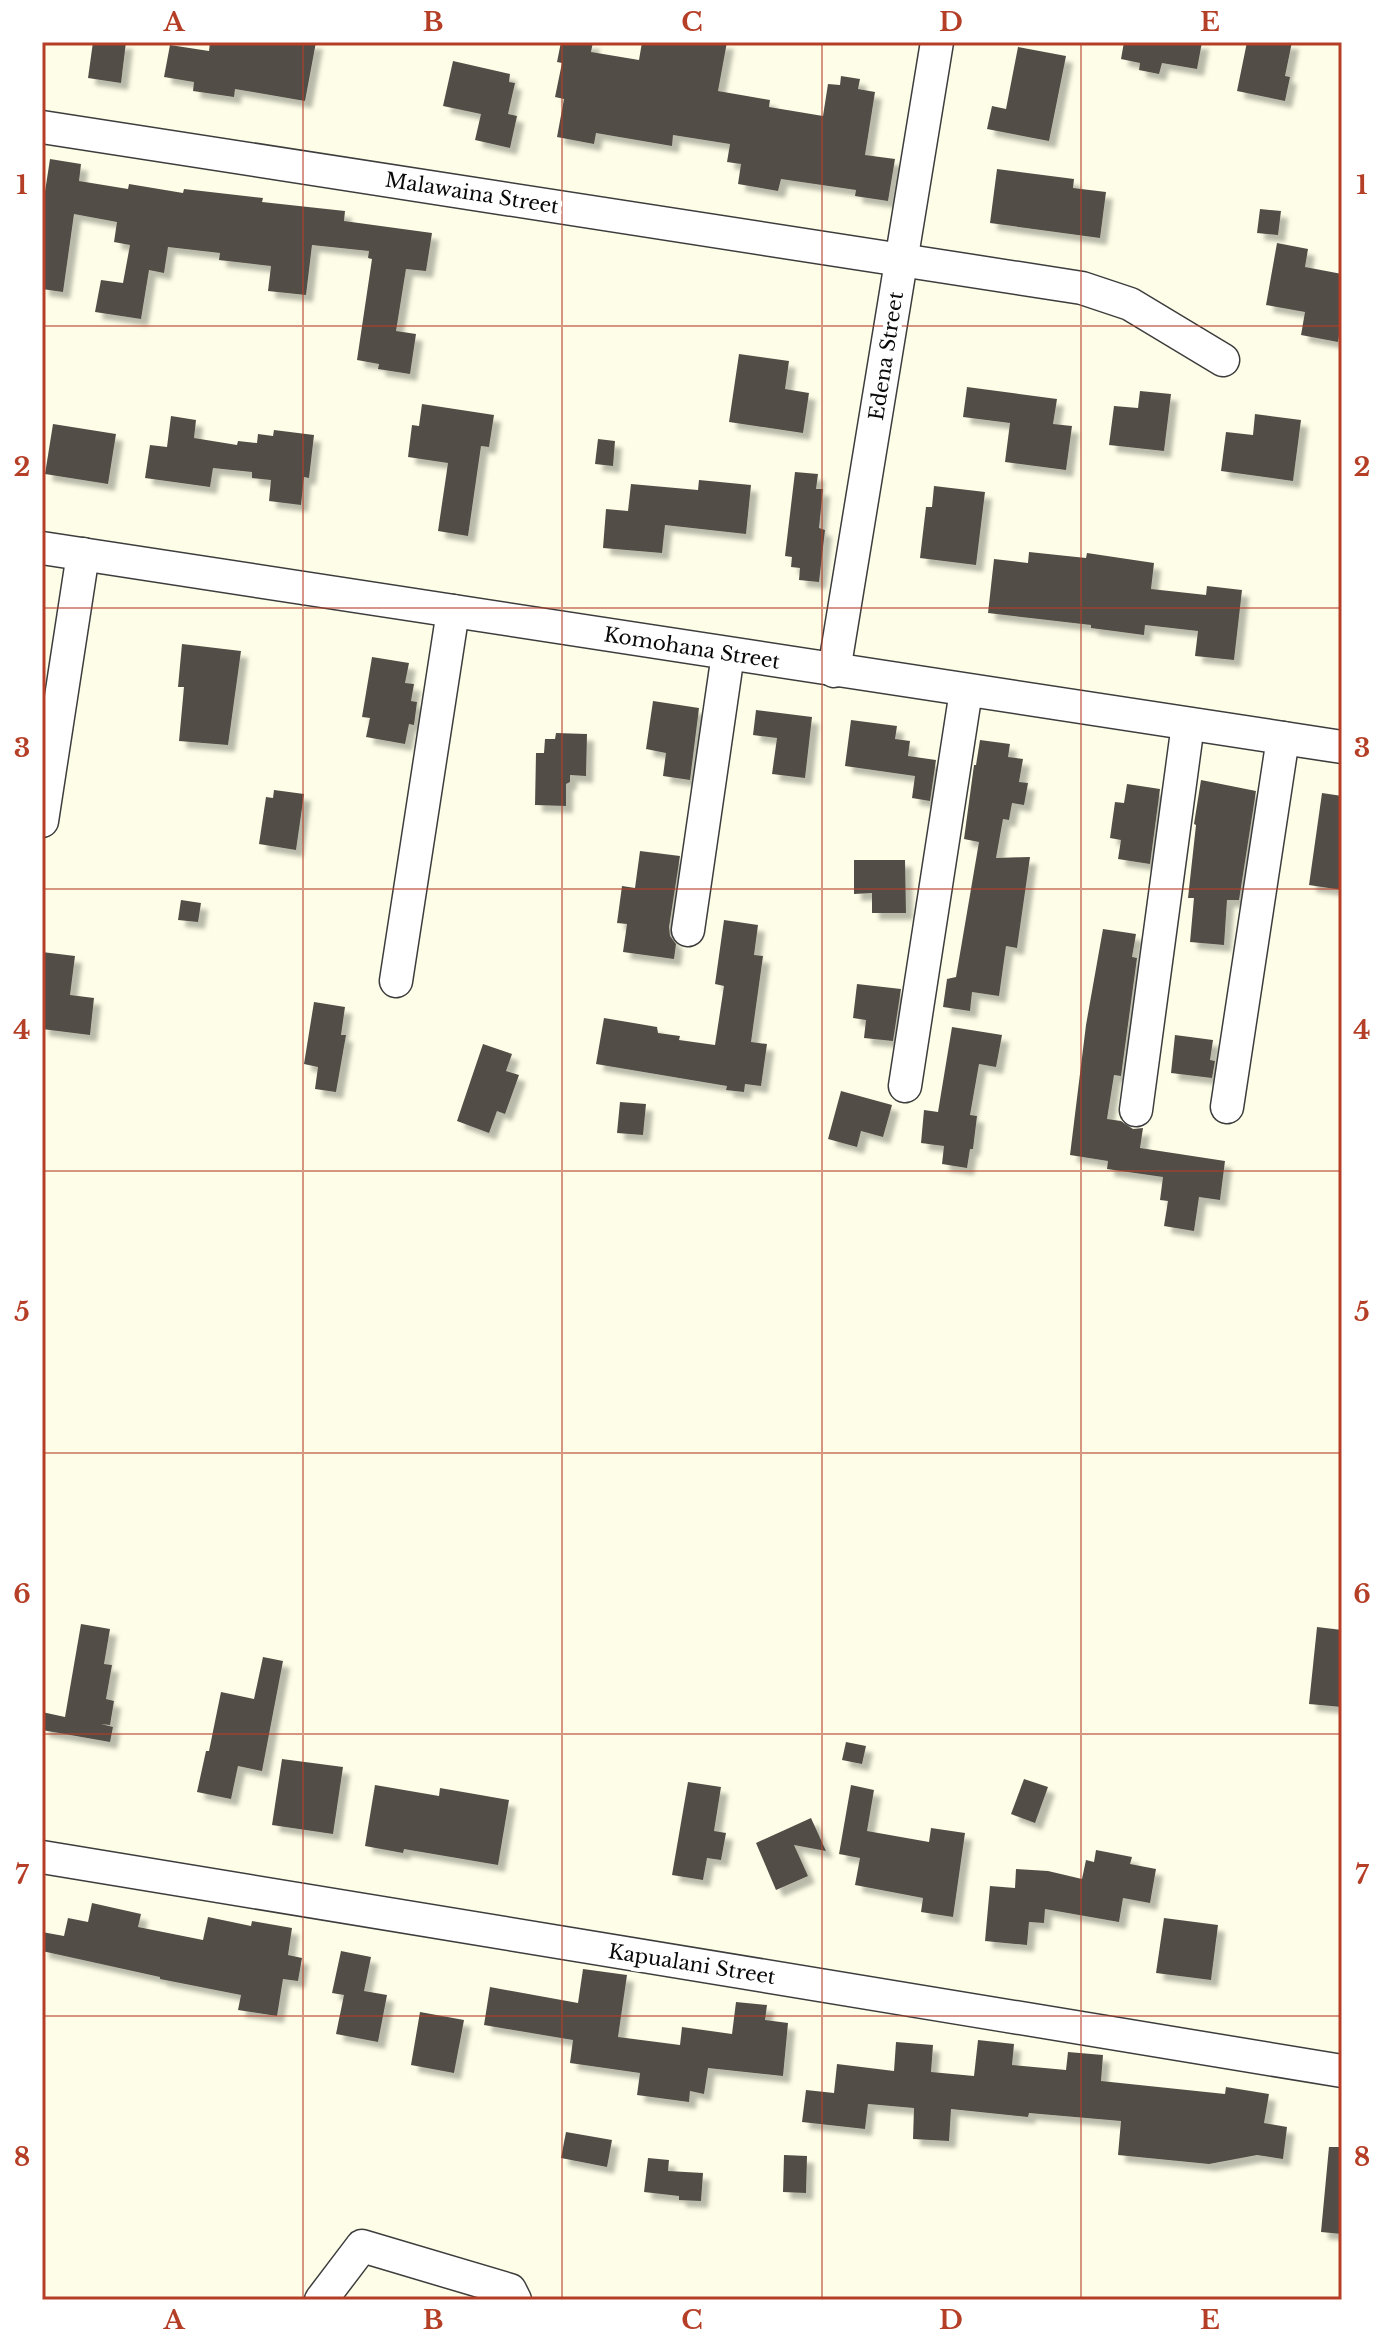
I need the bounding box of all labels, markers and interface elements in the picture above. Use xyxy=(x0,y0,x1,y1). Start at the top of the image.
text: A xyxy=(162,6,185,38)
text: B xyxy=(423,6,443,38)
text: C xyxy=(681,6,703,38)
text: D xyxy=(939,6,963,38)
text: E xyxy=(1200,6,1220,38)
street label: Malawaina Street xyxy=(384,167,561,219)
text: 1 xyxy=(16,169,28,201)
text: 1 xyxy=(1356,169,1368,201)
street label: Edena Street xyxy=(864,289,908,422)
text: 2 xyxy=(14,451,30,483)
text: 2 xyxy=(1354,451,1370,483)
street label: Komohana Street xyxy=(602,622,782,674)
text: 3 xyxy=(14,732,30,764)
text: 3 xyxy=(1354,732,1370,764)
text: 4 xyxy=(13,1014,31,1046)
text: 4 xyxy=(1353,1014,1371,1046)
text: 5 xyxy=(14,1296,30,1328)
text: 5 xyxy=(1354,1296,1370,1328)
text: 6 xyxy=(13,1578,31,1610)
text: 6 xyxy=(1353,1578,1371,1610)
text: 7 xyxy=(15,1859,29,1891)
text: 7 xyxy=(1355,1859,1369,1891)
street label: Kapualani Street xyxy=(607,1939,778,1989)
text: 8 xyxy=(14,2141,30,2173)
text: 8 xyxy=(1354,2141,1370,2173)
text: A xyxy=(162,2304,185,2336)
text: B xyxy=(423,2304,443,2336)
text: C xyxy=(681,2304,703,2336)
text: D xyxy=(939,2304,963,2336)
text: E xyxy=(1200,2304,1220,2336)

